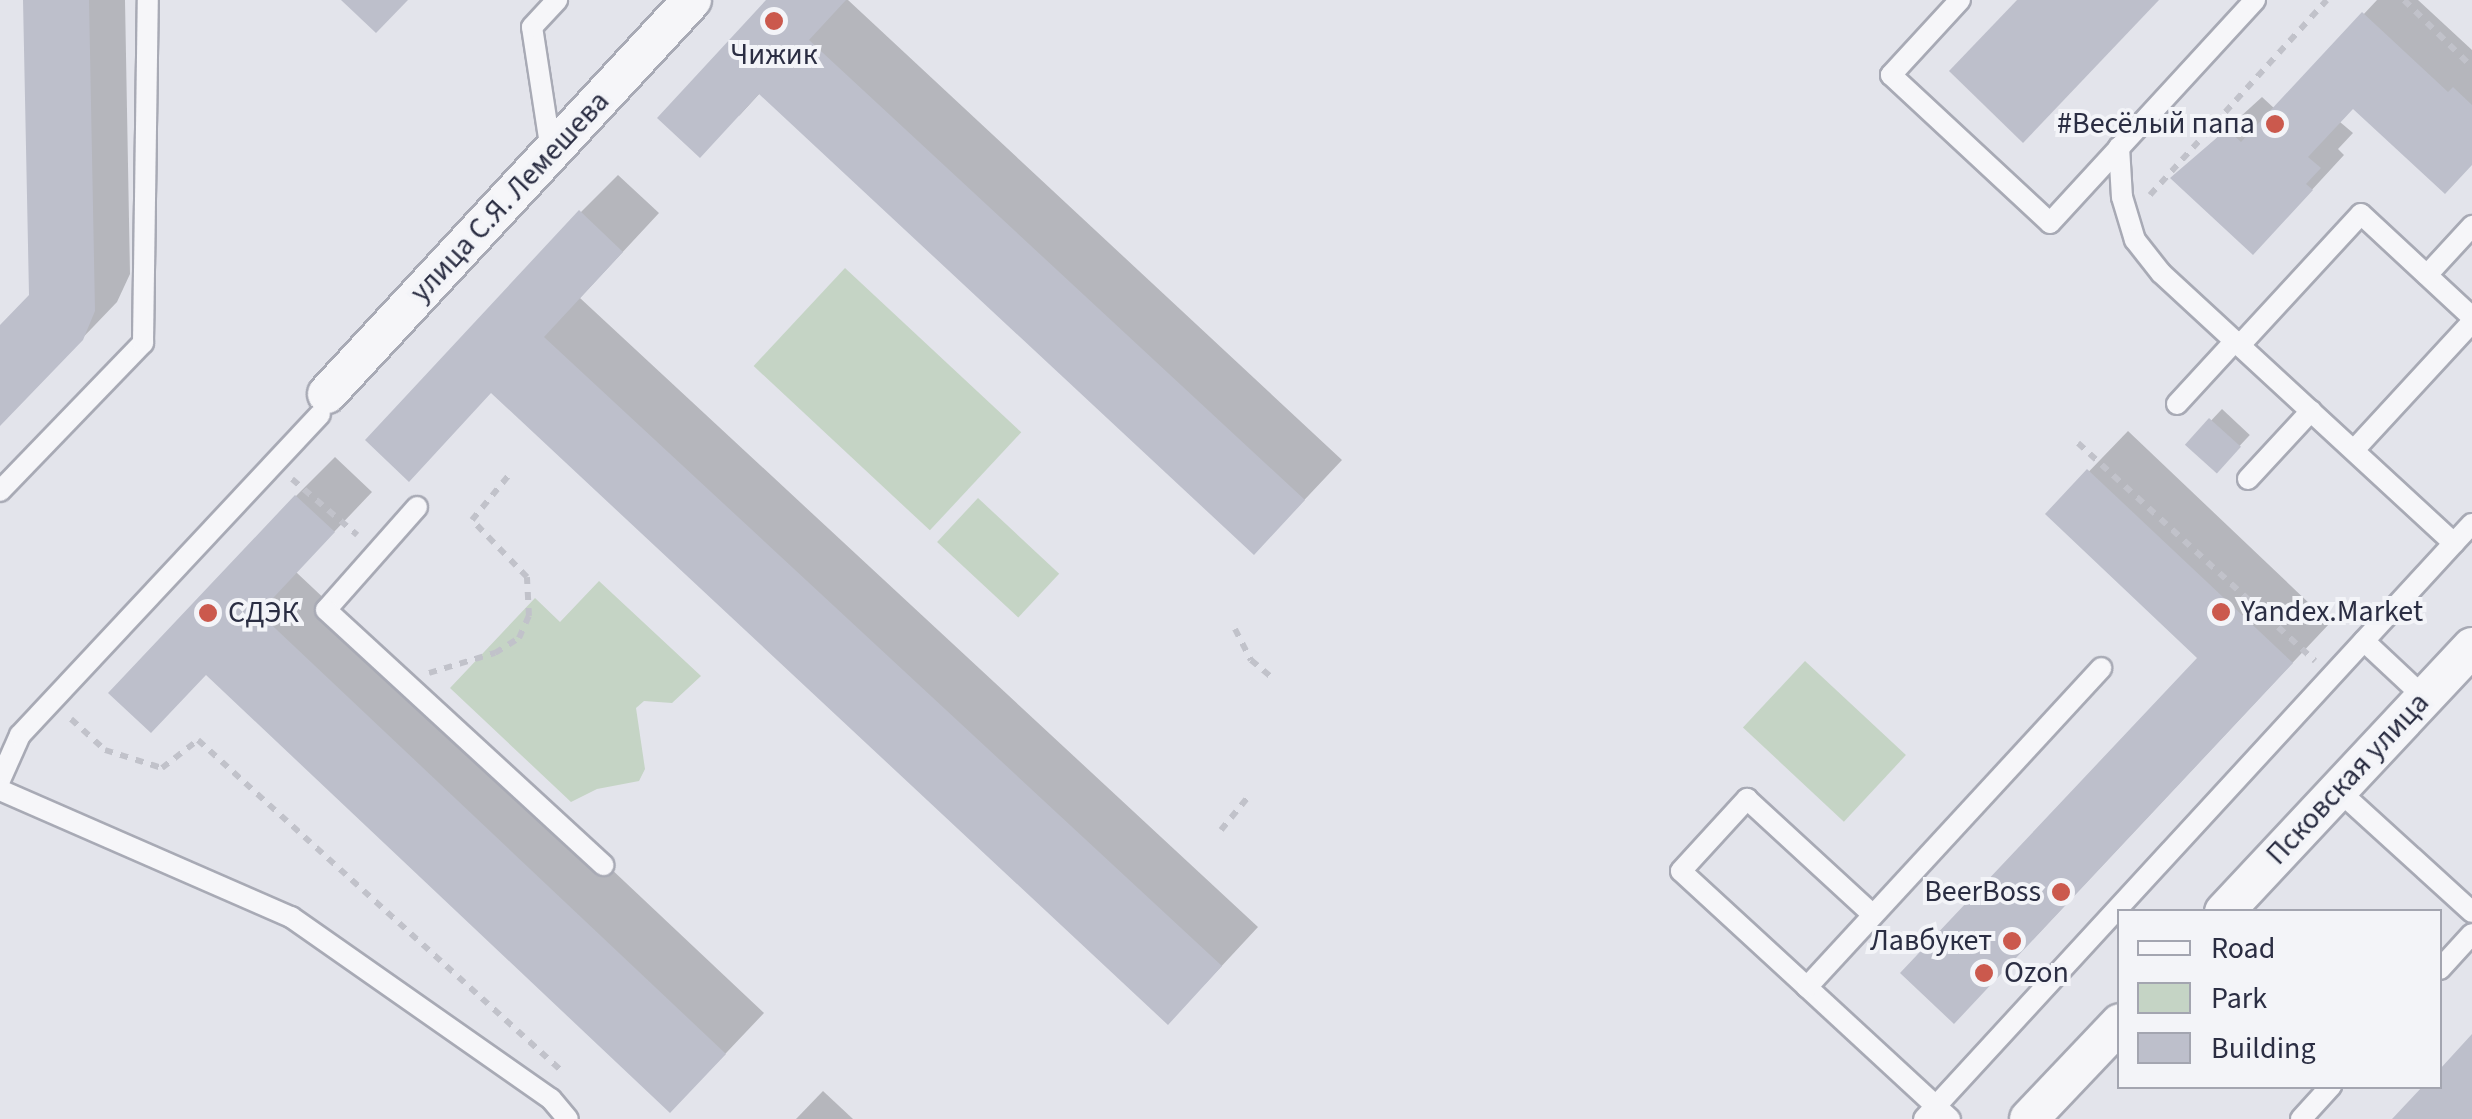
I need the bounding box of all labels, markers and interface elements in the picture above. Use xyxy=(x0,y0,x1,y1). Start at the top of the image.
marker: Чижик xyxy=(763,10,785,32)
place label: Чижик xyxy=(730,37,818,73)
street label: улица С.Я. Лемешева xyxy=(403,84,617,310)
place label: #Весёлый папа xyxy=(2057,106,2255,142)
marker: #Весёлый папа xyxy=(2264,113,2286,135)
place label: Yandex.Market xyxy=(2241,594,2423,630)
place label: СДЭК xyxy=(228,595,299,631)
marker: Yandex.Market xyxy=(2210,601,2232,623)
marker: СДЭК xyxy=(197,602,219,624)
street label: Псковская улица xyxy=(2259,685,2437,873)
place label: BeerBoss xyxy=(1924,874,2041,910)
marker: BeerBoss xyxy=(2050,881,2072,903)
legend xyxy=(2117,909,2442,1089)
place label: Лавбукет xyxy=(1870,923,1992,959)
text: Road xyxy=(2211,927,2275,970)
marker: Лавбукет xyxy=(2001,930,2023,952)
place label: Ozon xyxy=(2004,955,2069,991)
marker: Ozon xyxy=(1973,962,1995,984)
text: Park xyxy=(2211,977,2267,1020)
text: Building xyxy=(2211,1027,2316,1070)

